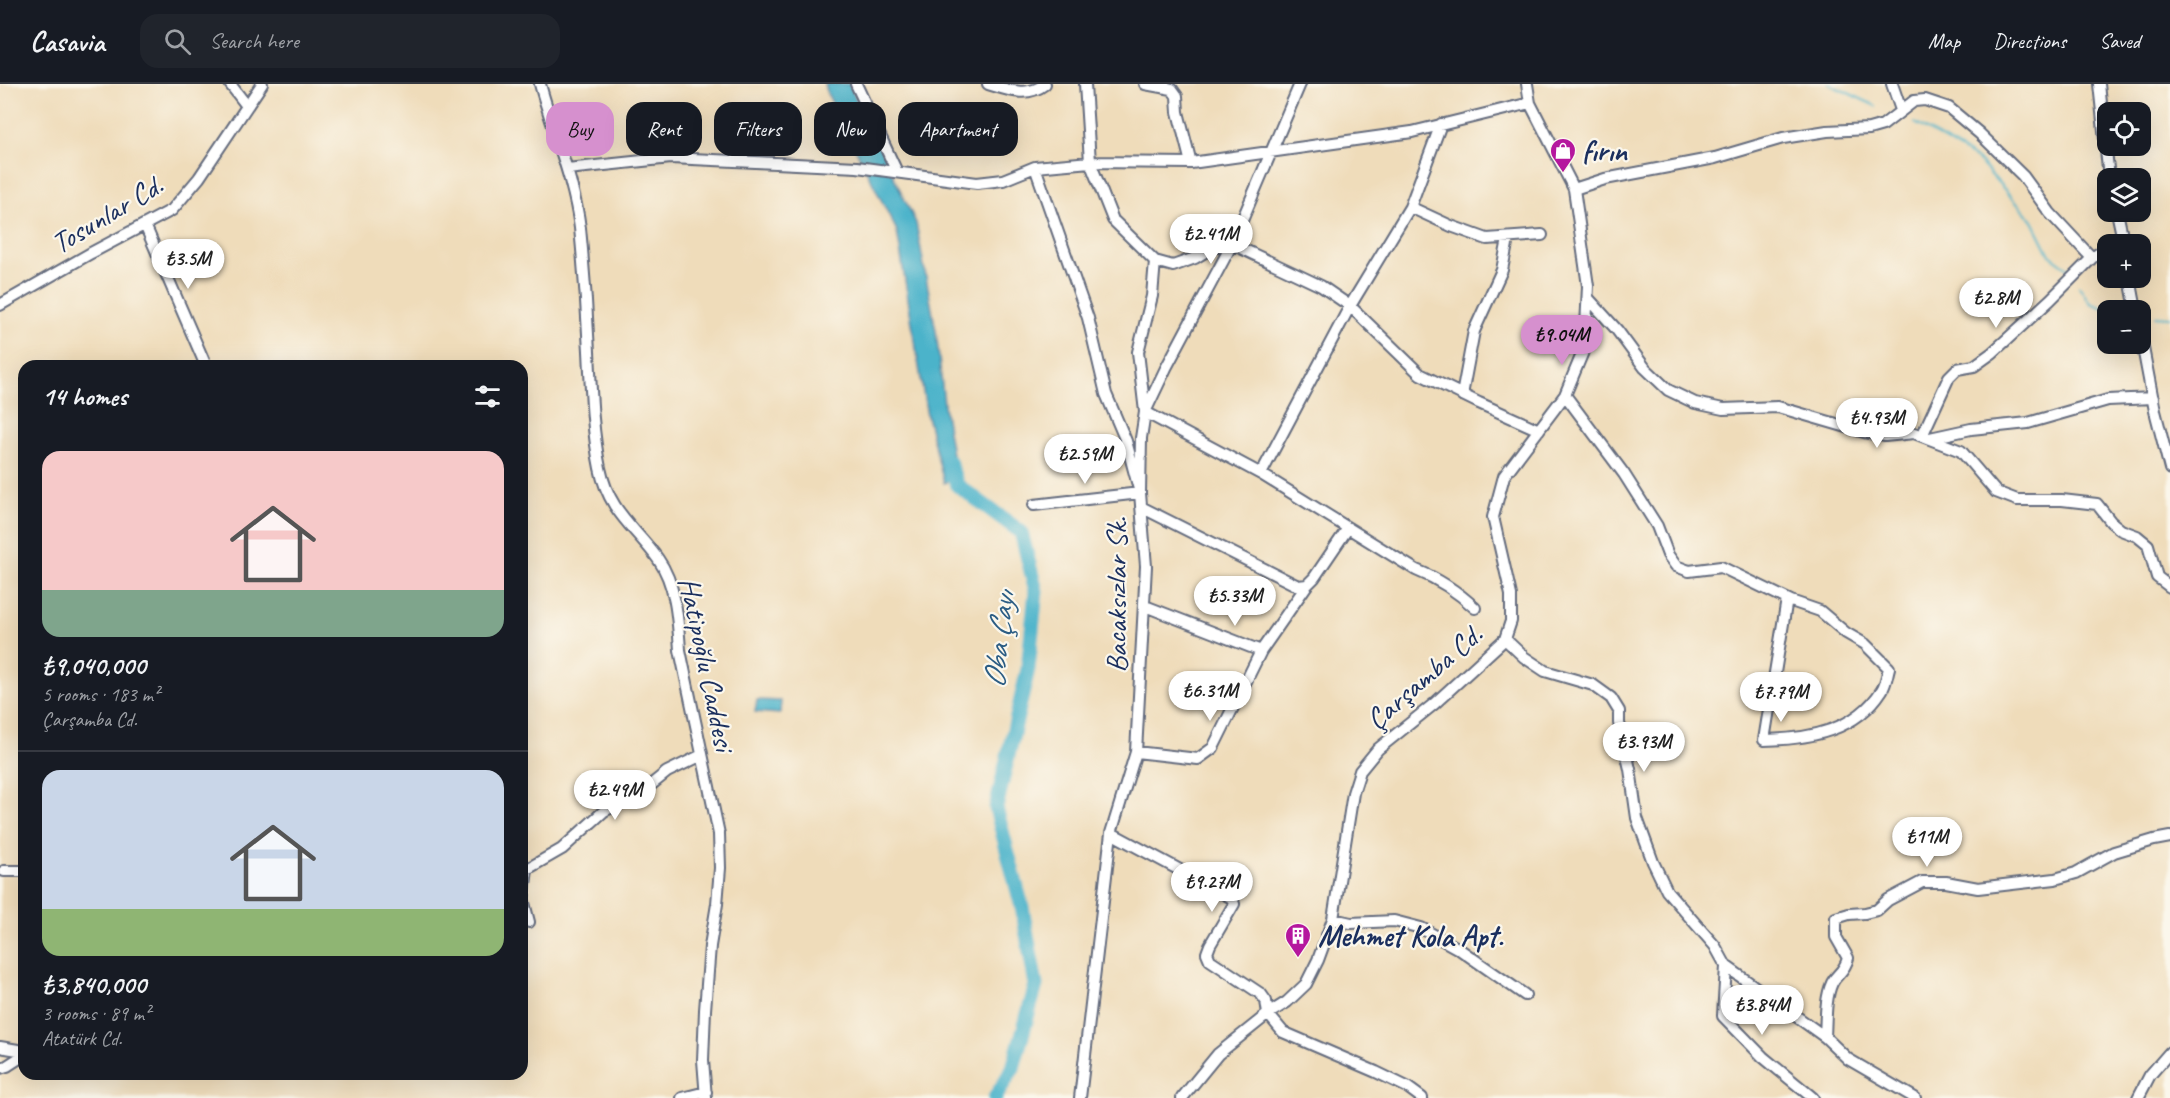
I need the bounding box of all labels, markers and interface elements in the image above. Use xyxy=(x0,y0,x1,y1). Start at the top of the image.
search box xyxy=(140,14,560,68)
text: Casavia xyxy=(30,24,104,59)
icon: search xyxy=(161,25,194,58)
text: Search here xyxy=(209,27,299,55)
text: Map xyxy=(1928,28,1960,54)
text: Directions xyxy=(1993,28,2066,54)
text: Saved xyxy=(2099,28,2140,54)
chip: Buy xyxy=(546,102,614,156)
chip: Rent xyxy=(626,102,702,156)
chip: Filters xyxy=(714,102,802,156)
chip: New xyxy=(814,102,886,156)
chip: Apartment xyxy=(898,102,1018,156)
map controls xyxy=(2097,102,2151,354)
button: locate xyxy=(2097,102,2151,156)
place label: fırın xyxy=(1582,132,1628,170)
shop icon: fırın xyxy=(1548,136,1578,174)
street label: Tosunlar Cd. xyxy=(44,166,170,262)
button: layers xyxy=(2097,168,2151,222)
pin: ₺2.41M xyxy=(1162,214,1260,265)
text: ₺2.41M xyxy=(1184,221,1238,246)
button: + xyxy=(2097,234,2151,288)
pin: ₺3.5M xyxy=(146,239,230,290)
text: ₺3.5M xyxy=(165,246,211,271)
pin: ₺2.8M xyxy=(1954,278,2038,329)
text: ₺2.8M xyxy=(1973,285,2019,310)
button: − xyxy=(2097,300,2151,354)
pin: ₺9.04M xyxy=(1513,315,1611,366)
text: ₺9.04M xyxy=(1535,322,1589,347)
text: 14 homes xyxy=(42,380,127,413)
icon: filters xyxy=(471,380,504,413)
pin: ₺4.93M xyxy=(1828,398,1926,449)
text: ₺4.93M xyxy=(1850,405,1904,430)
pin: ₺2.59M xyxy=(1036,434,1134,485)
text: ₺2.59M xyxy=(1058,441,1112,466)
icon: home xyxy=(219,490,327,598)
street label: Bacaksızlar Sk. xyxy=(1097,517,1135,673)
street label: Hatipoğlu Caddesi xyxy=(670,574,745,758)
pin: ₺5.33M xyxy=(1186,576,1284,627)
text: ₺5.33M xyxy=(1208,583,1262,608)
water label: Oba Çayı xyxy=(973,586,1024,690)
street label: Çarşamba Cd. xyxy=(1358,616,1490,738)
text: ₺9,040,000 xyxy=(42,649,146,682)
pin: ₺6.31M xyxy=(1161,671,1259,722)
pin: ₺7.79M xyxy=(1732,672,1830,723)
text: ₺6.31M xyxy=(1183,678,1237,703)
text: ₺7.79M xyxy=(1754,679,1808,704)
text: 5 rooms · 183 m² xyxy=(42,682,159,707)
text: Çarşamba Cd. xyxy=(42,707,137,732)
pin: ₺3.93M xyxy=(1595,722,1693,773)
text: ₺3.93M xyxy=(1617,729,1671,754)
pin: ₺2.49M xyxy=(566,770,664,821)
text: ₺2.49M xyxy=(588,777,642,802)
icon: home xyxy=(219,809,327,917)
pin: ₺11M xyxy=(1891,817,1963,868)
text: ₺11M xyxy=(1906,824,1948,849)
pin: ₺9.27M xyxy=(1163,862,1261,913)
text: ₺9.27M xyxy=(1185,869,1239,894)
place label: Mehmet Kola Apt. xyxy=(1318,917,1504,955)
building icon: Mehmet Kola Apt. xyxy=(1283,921,1313,959)
text: ₺3,840,000 xyxy=(42,968,146,1001)
pin: ₺3.84M xyxy=(1713,985,1811,1036)
text: ₺3.84M xyxy=(1735,992,1789,1017)
text: 3 rooms · 89 m² xyxy=(42,1001,150,1026)
text: Atatürk Cd. xyxy=(42,1026,122,1051)

